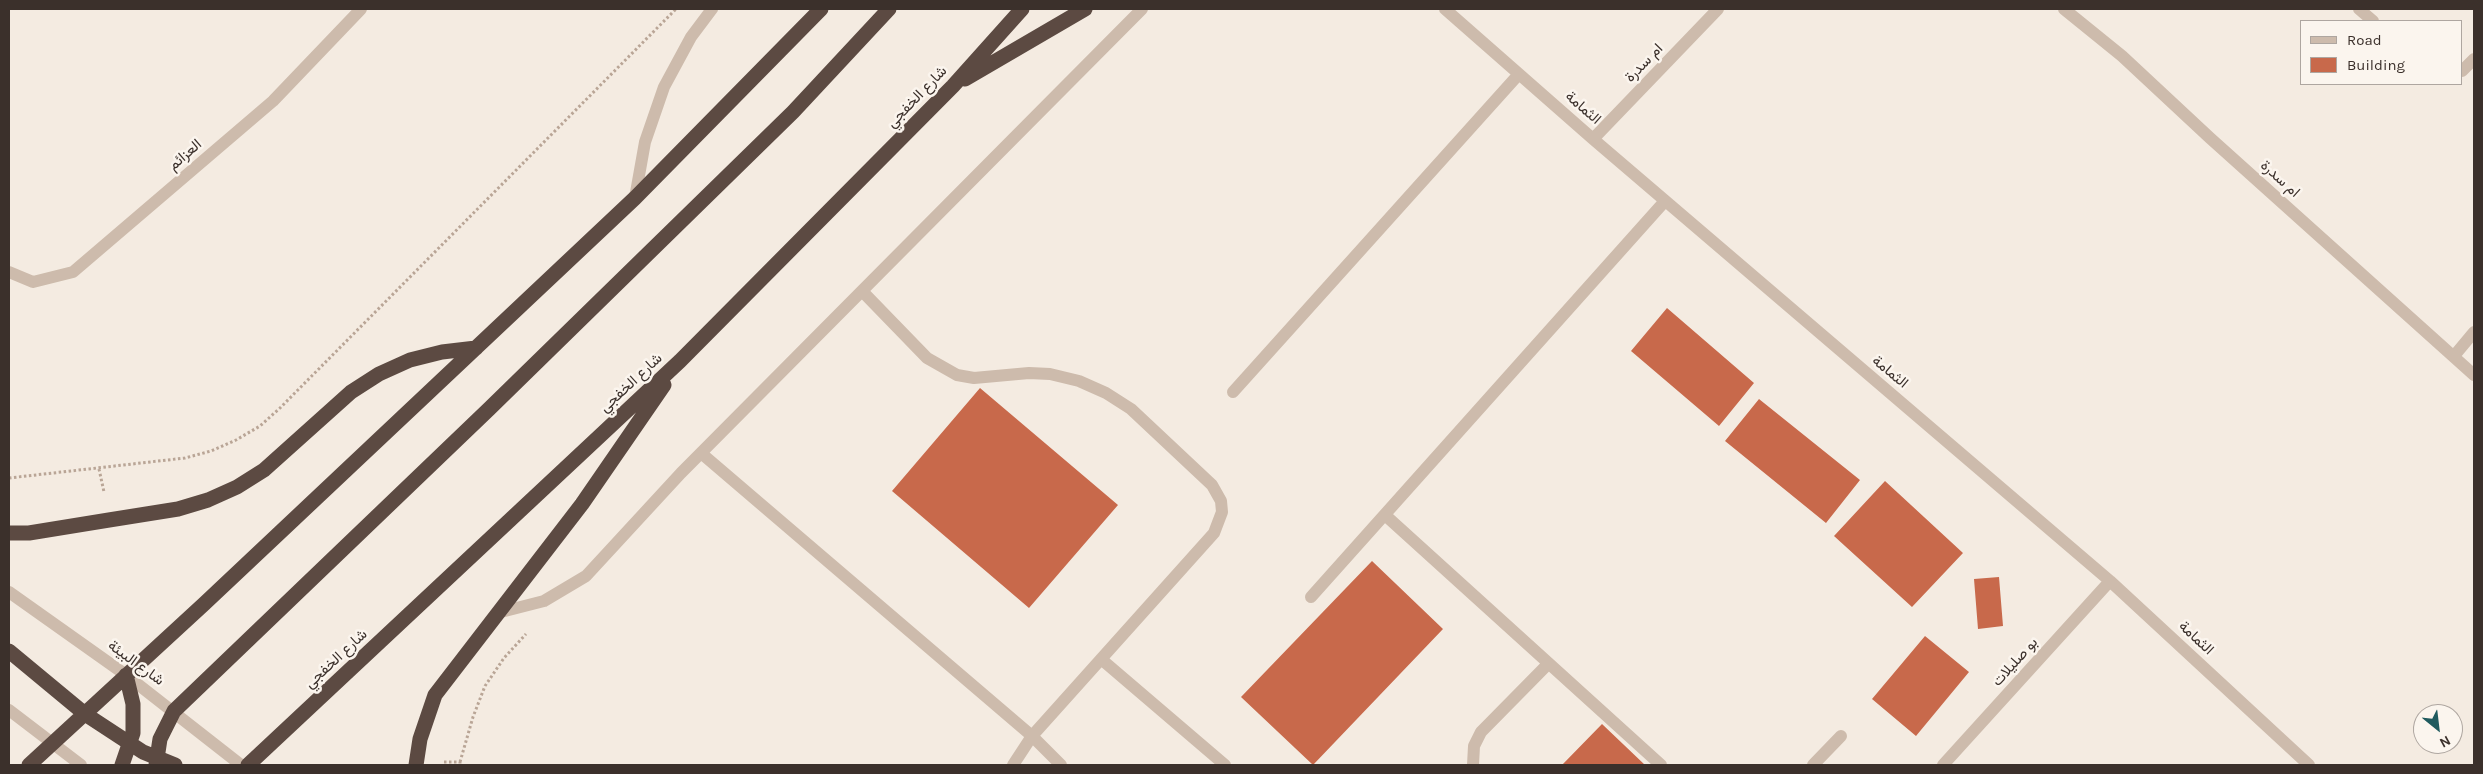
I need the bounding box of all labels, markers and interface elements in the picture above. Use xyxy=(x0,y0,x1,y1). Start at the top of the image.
legend xyxy=(2300,20,2463,85)
text: Road xyxy=(2347,31,2382,49)
street label: ام سدرة xyxy=(1621,40,1667,86)
text: Building xyxy=(2347,56,2405,74)
street label: شارع الخفجي xyxy=(883,62,951,132)
street label: الثمامة xyxy=(1561,88,1605,128)
street label: العزائم xyxy=(164,136,206,174)
street label: ام سدرة xyxy=(2257,157,2303,201)
street label: شارع الخفجي xyxy=(596,349,666,417)
street label: الثمامة xyxy=(1868,352,1912,392)
street label: الثمامة xyxy=(2175,617,2217,659)
street label: شارع الخفجي xyxy=(301,625,371,693)
street label: بو صليلات xyxy=(1988,634,2042,690)
street label: شارع البيئة xyxy=(104,637,168,689)
north arrow xyxy=(2413,704,2463,754)
text: N xyxy=(2437,732,2454,752)

